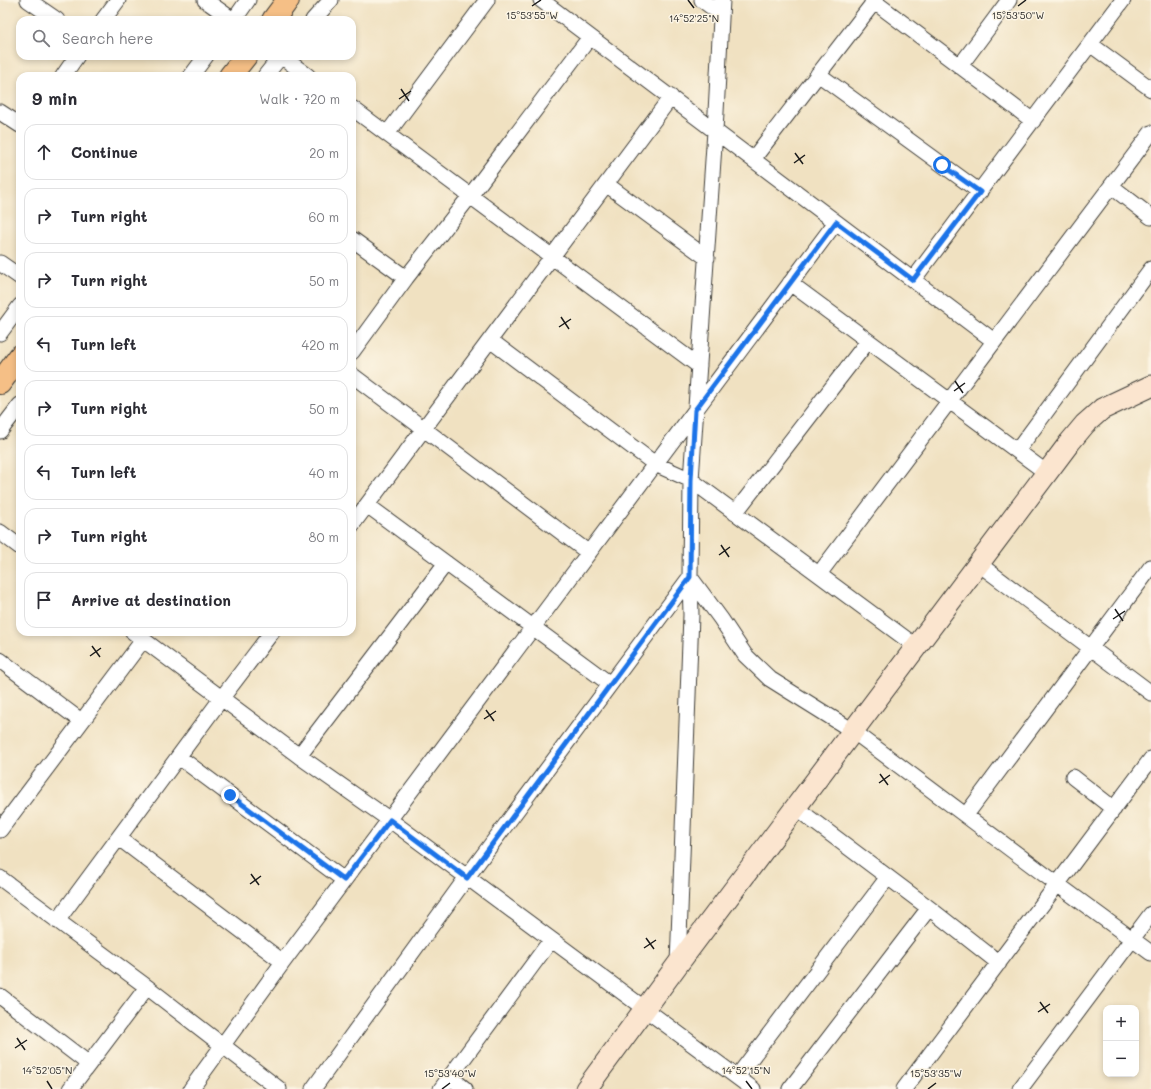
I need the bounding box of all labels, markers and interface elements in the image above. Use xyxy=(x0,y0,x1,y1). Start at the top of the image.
text: 15°53'55"W xyxy=(506,8,558,22)
text: 15°53'50"W xyxy=(992,8,1044,22)
text: 14°52'25"N xyxy=(669,11,719,25)
search box xyxy=(16,16,356,60)
icon: search xyxy=(30,27,52,49)
text: Search here xyxy=(62,28,153,48)
text: 9 min xyxy=(32,87,77,109)
text: Walk · 720 m xyxy=(259,90,340,107)
icon: ahead xyxy=(33,141,55,163)
text: Continue xyxy=(71,142,138,162)
text: 20 m xyxy=(309,144,339,161)
route start xyxy=(933,156,951,174)
icon: right xyxy=(33,205,55,227)
text: Turn right xyxy=(71,206,148,226)
text: 60 m xyxy=(309,208,339,225)
icon: right xyxy=(33,269,55,291)
text: Turn right xyxy=(71,270,148,290)
text: 50 m xyxy=(309,272,339,289)
icon: left xyxy=(33,333,55,355)
text: Turn left xyxy=(71,334,136,354)
text: 420 m xyxy=(302,336,339,353)
icon: right xyxy=(33,397,55,419)
text: Turn right xyxy=(71,398,148,418)
text: 50 m xyxy=(309,400,339,417)
icon: left xyxy=(33,461,55,483)
text: Turn left xyxy=(71,462,136,482)
text: 40 m xyxy=(309,464,339,481)
icon: right xyxy=(33,525,55,547)
text: Turn right xyxy=(71,526,148,546)
text: 80 m xyxy=(309,528,339,545)
icon: arrive xyxy=(33,589,55,611)
text: Arrive at destination xyxy=(71,590,231,610)
route end xyxy=(221,786,239,804)
map controls xyxy=(1103,1005,1139,1077)
button: + xyxy=(1103,1005,1139,1041)
button: − xyxy=(1103,1041,1139,1077)
text: 14°52'05"N xyxy=(22,1063,72,1077)
text: 14°52'15"N xyxy=(721,1063,771,1077)
text: 15°53'40"W xyxy=(424,1066,476,1080)
text: 15°53'35"W xyxy=(910,1066,962,1080)

